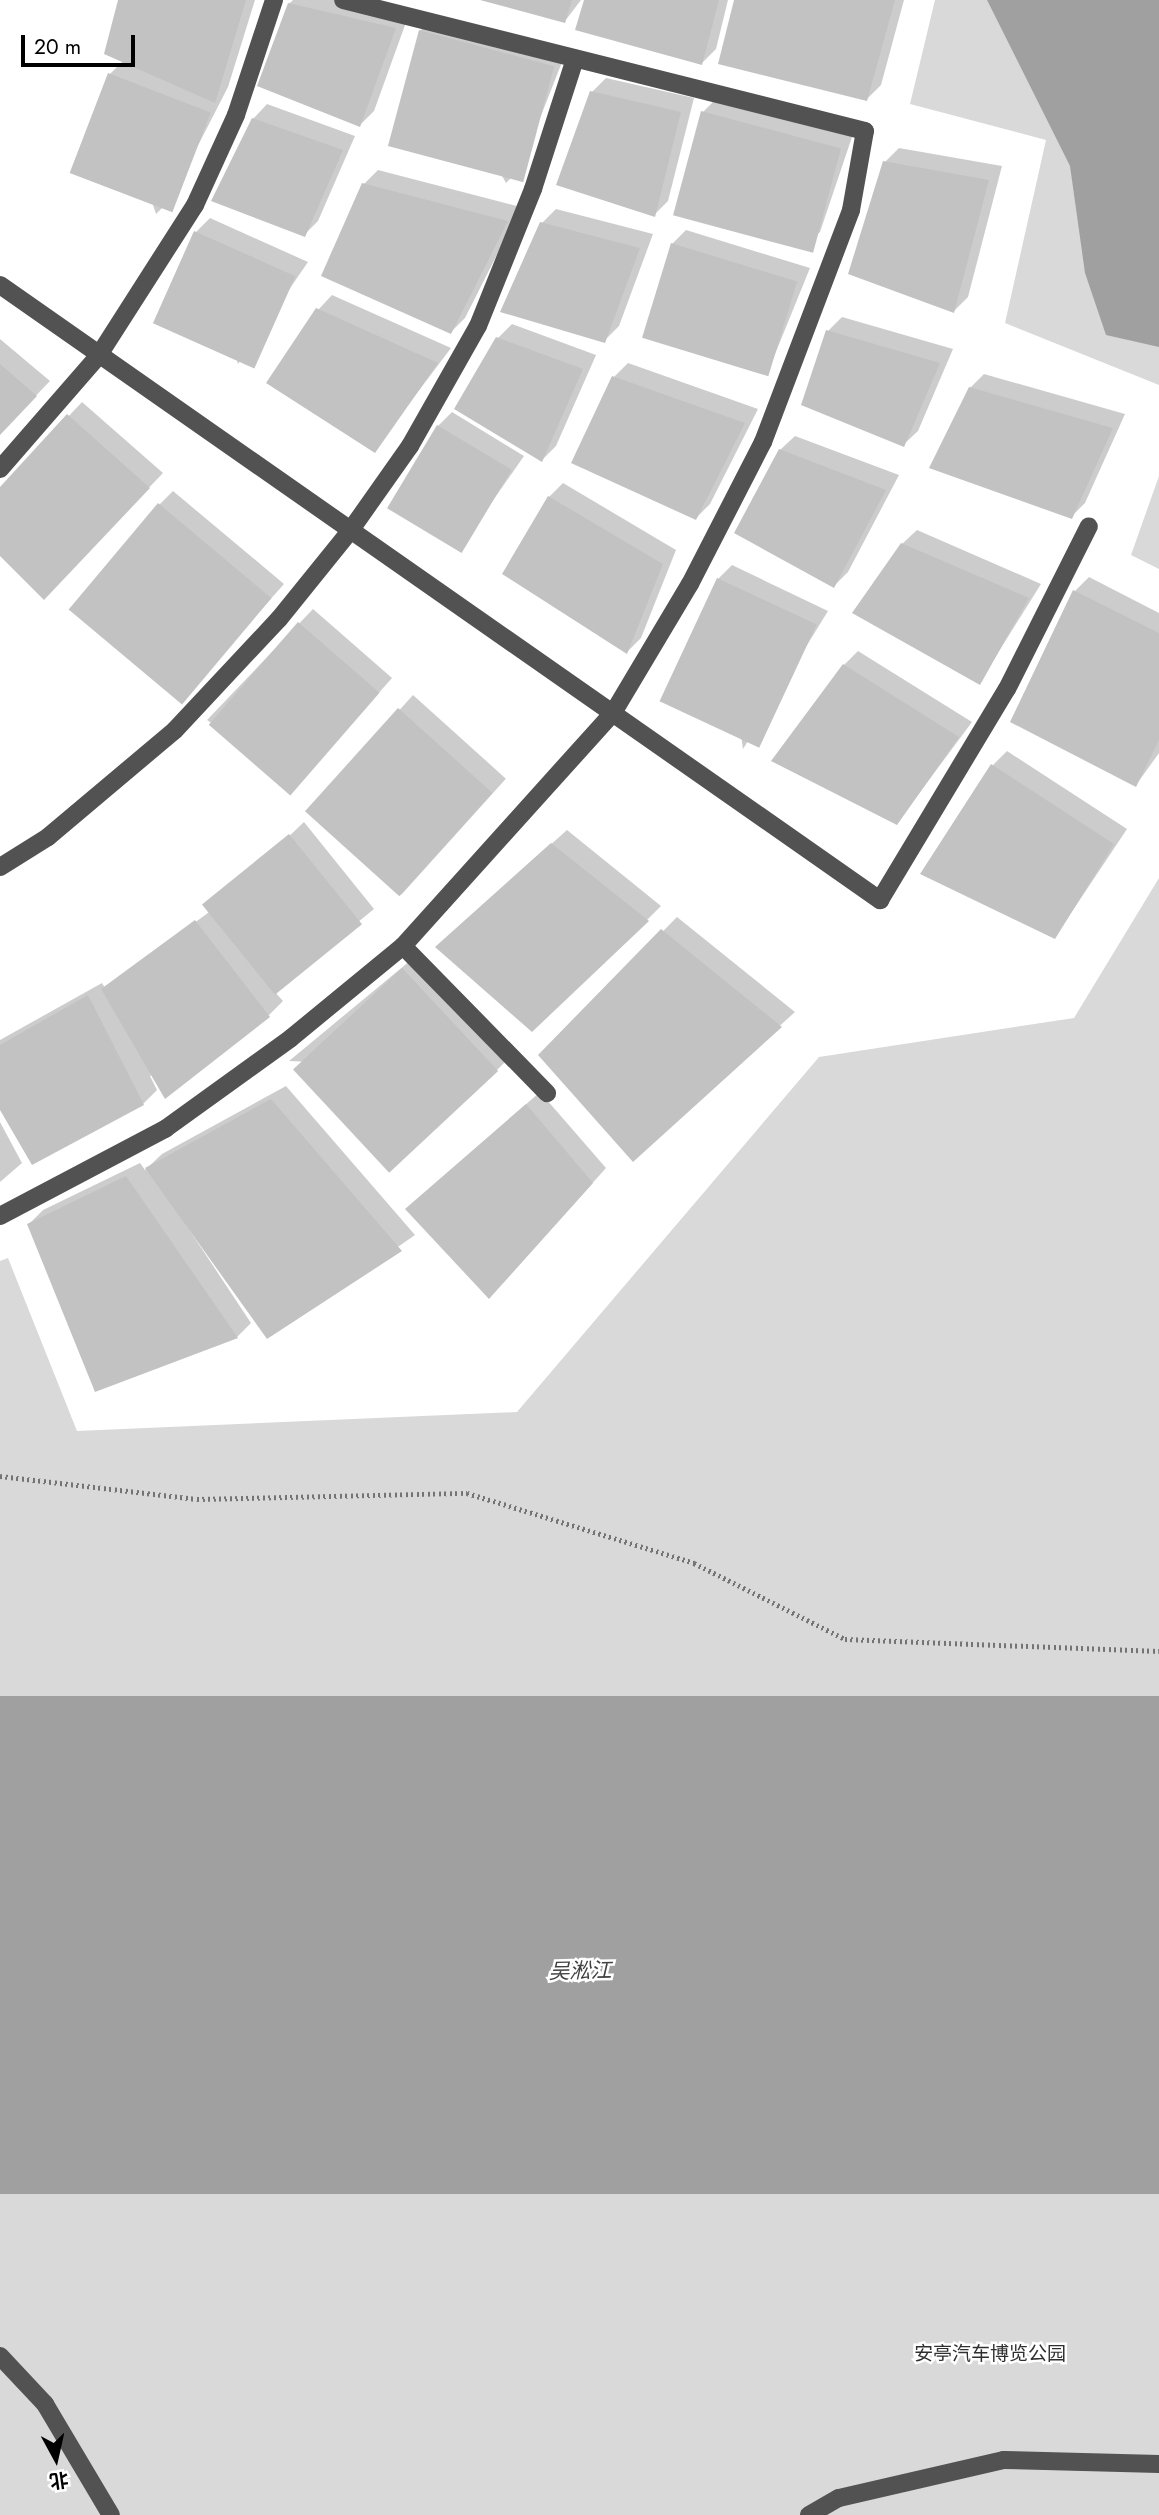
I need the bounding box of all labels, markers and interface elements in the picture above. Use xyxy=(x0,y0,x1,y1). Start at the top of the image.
scale bar xyxy=(24,21,138,65)
text: 20 m xyxy=(34,32,81,62)
water label: 吴淞江 xyxy=(548,1958,612,1984)
park label: 安亭汽车博览公园 xyxy=(914,2343,1066,2365)
north arrow xyxy=(21,2424,91,2494)
text: 北 xyxy=(48,2466,70,2495)

